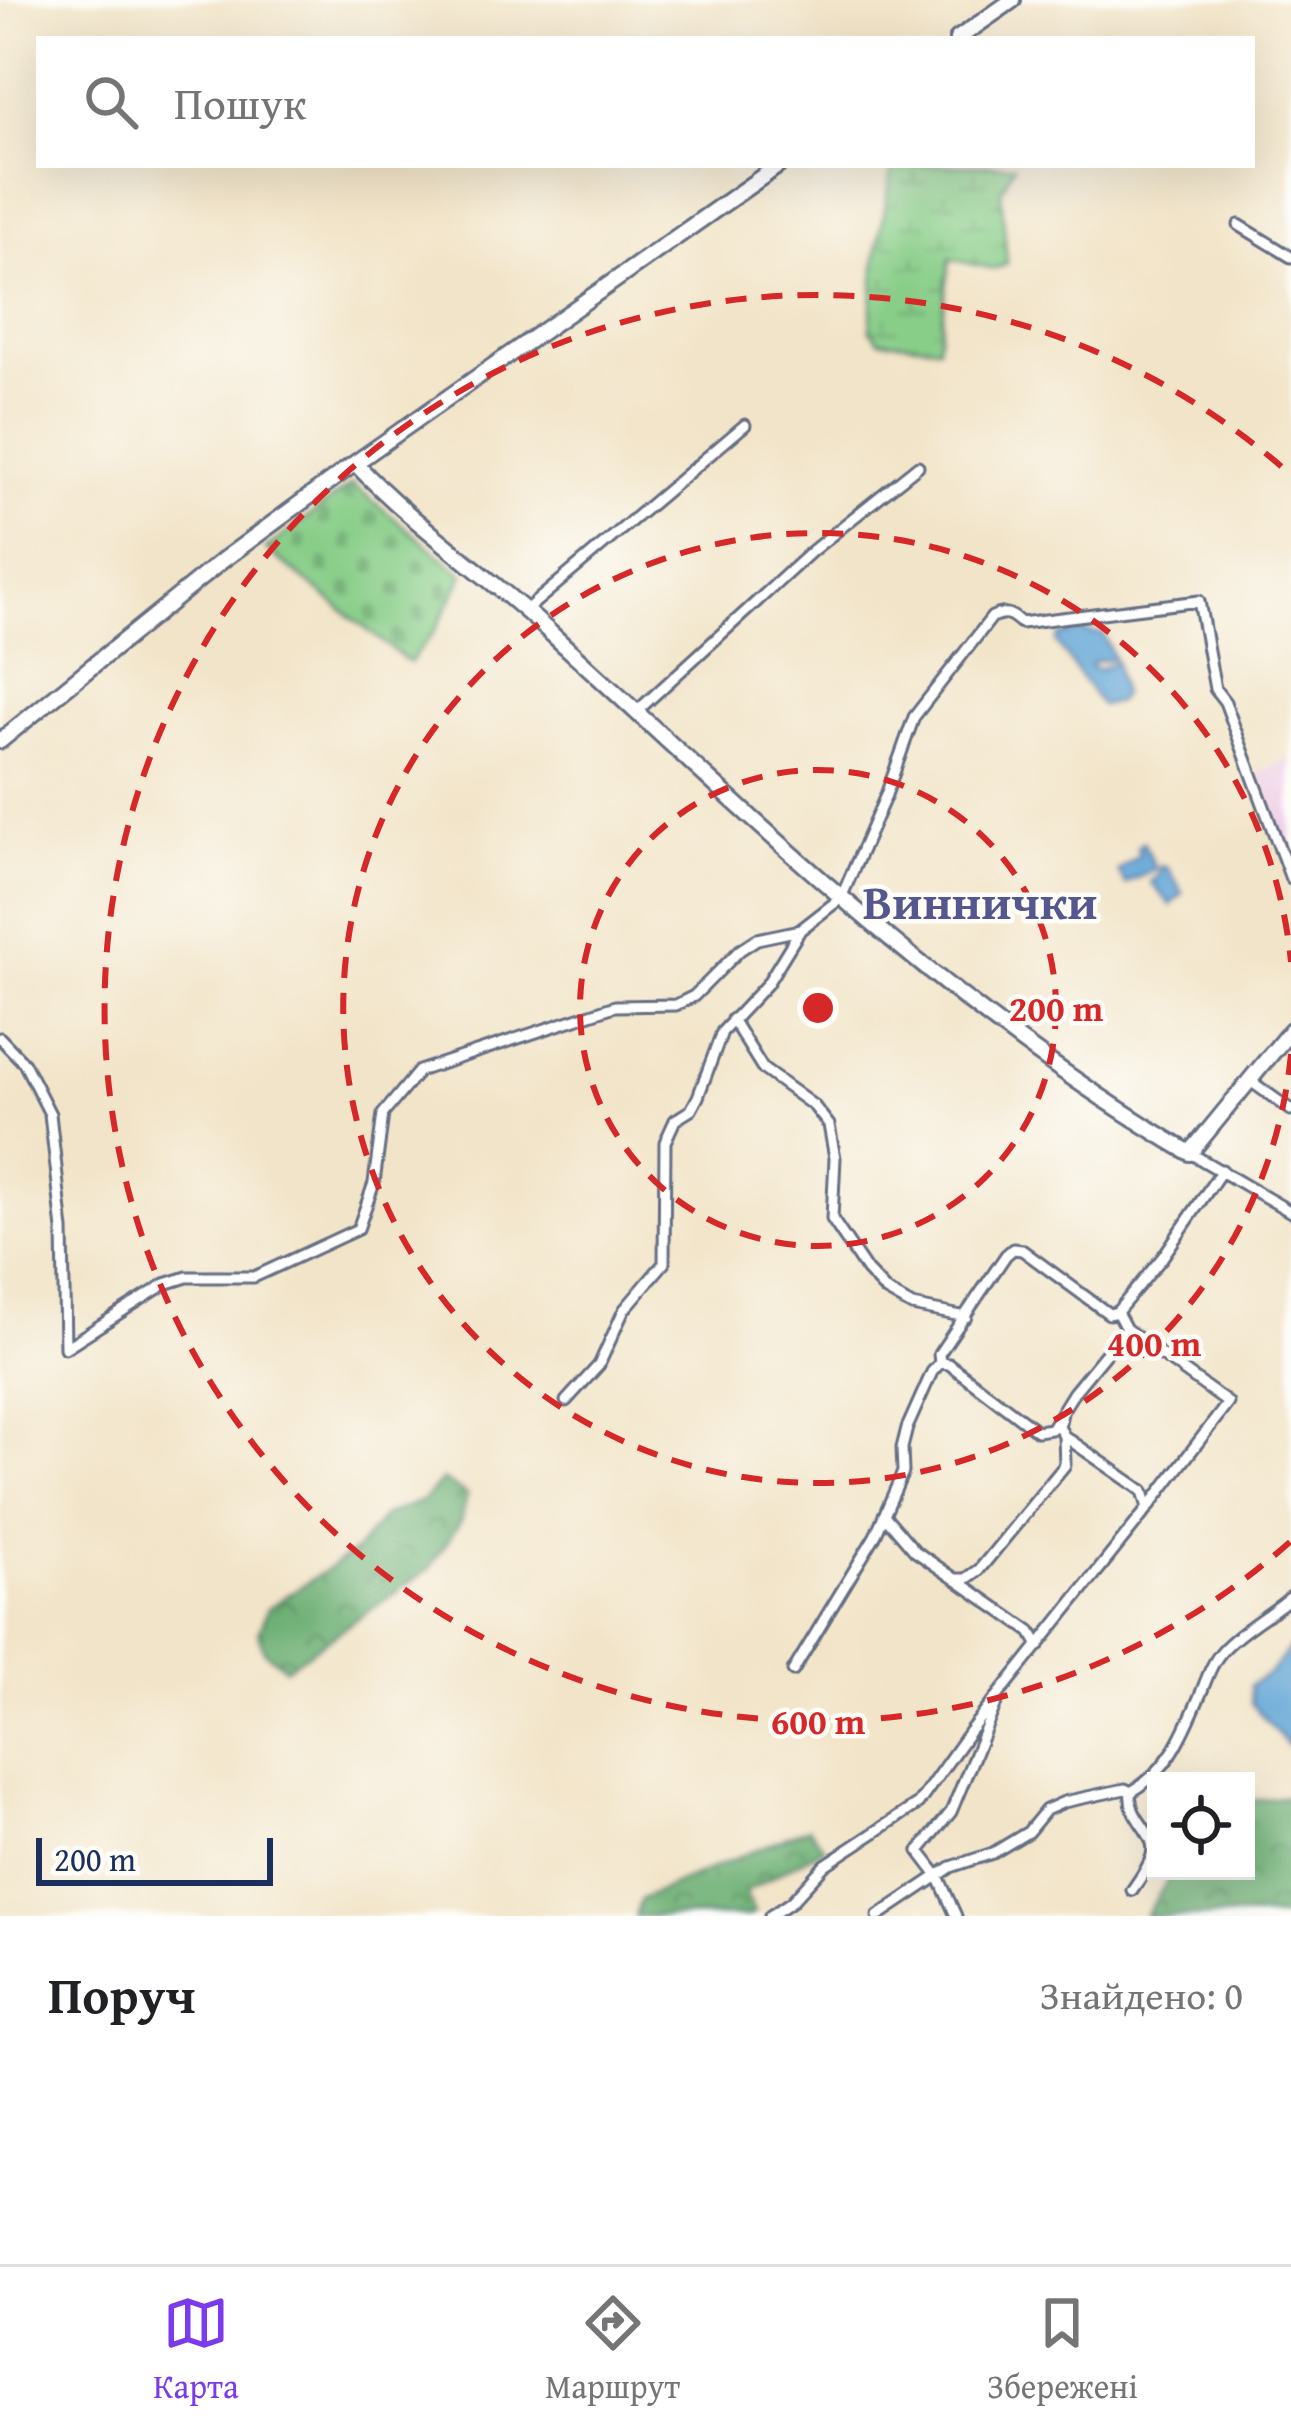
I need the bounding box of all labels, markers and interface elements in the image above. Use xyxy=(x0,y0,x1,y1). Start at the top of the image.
search box xyxy=(36,36,1255,168)
icon: search xyxy=(78,69,144,135)
text: Пошук xyxy=(174,70,307,135)
district label: Виннички xyxy=(863,866,1097,937)
text: 200 m xyxy=(1009,981,1104,1034)
centre of rings xyxy=(797,987,839,1029)
text: 400 m xyxy=(1107,1316,1202,1369)
text: 600 m xyxy=(771,1694,866,1747)
map controls xyxy=(1147,1772,1255,1880)
button: locate xyxy=(1147,1772,1255,1880)
scale bar xyxy=(36,1832,273,1885)
text: 200 m xyxy=(54,1835,136,1883)
text: Поруч xyxy=(48,1957,195,2032)
text: Знайдено: 0 xyxy=(1040,1966,1243,2023)
tab: Карта xyxy=(153,2290,239,2410)
tab: Маршрут xyxy=(545,2290,680,2410)
tab: Збережені xyxy=(987,2290,1138,2410)

